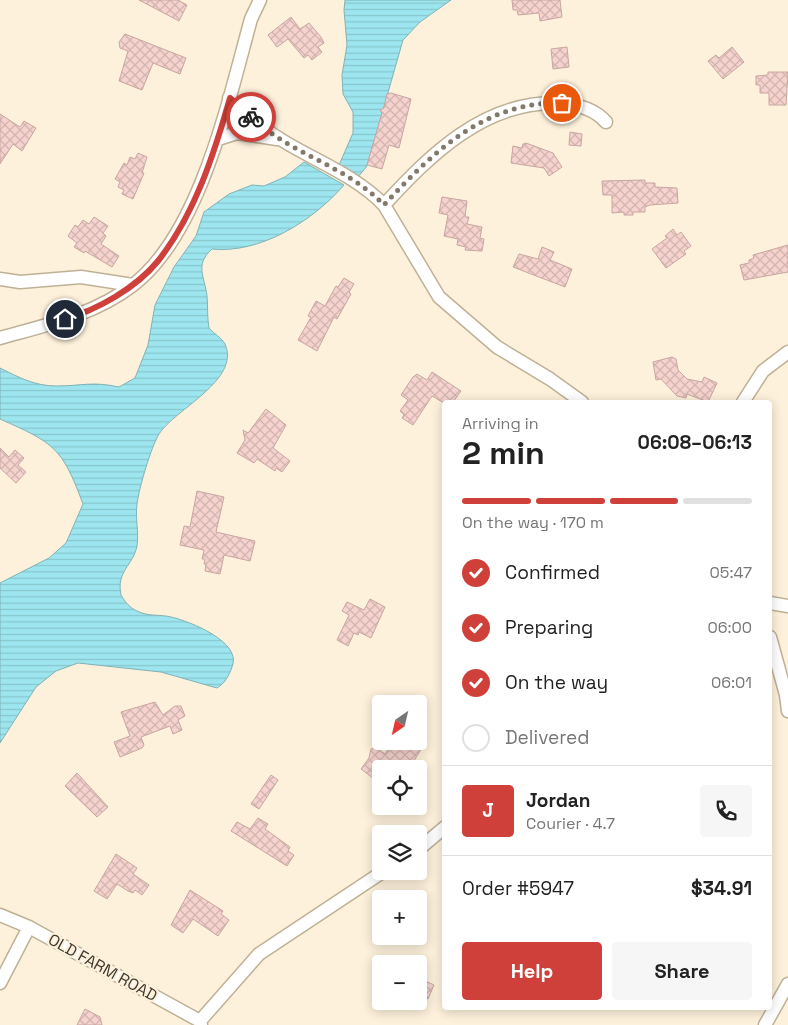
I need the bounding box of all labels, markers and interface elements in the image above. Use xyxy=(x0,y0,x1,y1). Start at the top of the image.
pin xyxy=(541,82,583,124)
icon: bag xyxy=(548,89,576,117)
courier xyxy=(226,92,276,142)
icon: bike xyxy=(237,103,265,131)
pin xyxy=(44,298,86,340)
icon: home xyxy=(51,305,79,333)
text: Arriving in xyxy=(462,413,539,434)
text: 06:08–06:13 xyxy=(638,430,752,455)
text: 2 min xyxy=(462,433,545,473)
text: On the way · 170 m xyxy=(462,512,604,533)
icon: check xyxy=(462,559,490,587)
text: Confirmed xyxy=(505,560,600,585)
text: 05:47 xyxy=(710,562,752,583)
icon: check xyxy=(462,614,490,642)
text: Preparing xyxy=(505,615,593,640)
text: 06:00 xyxy=(707,617,752,638)
icon: check xyxy=(462,669,490,697)
text: On the way xyxy=(505,670,608,695)
text: 06:01 xyxy=(711,672,752,693)
north arrow xyxy=(372,695,428,750)
map controls xyxy=(372,695,427,1010)
text: Delivered xyxy=(505,725,590,750)
button: locate xyxy=(372,760,427,815)
button: phone xyxy=(700,785,752,837)
text: Jordan xyxy=(526,788,591,813)
text: J xyxy=(482,798,494,823)
text: Courier · 4.7 xyxy=(526,813,615,834)
button: layers xyxy=(372,825,427,880)
text: Order #5947 xyxy=(462,876,574,901)
text: $34.91 xyxy=(691,876,752,901)
button: + xyxy=(372,890,427,945)
street label: OLD FARM ROAD xyxy=(45,929,161,1006)
button: Help xyxy=(462,942,602,1000)
button: Share xyxy=(612,942,752,1000)
button: − xyxy=(372,955,427,1010)

